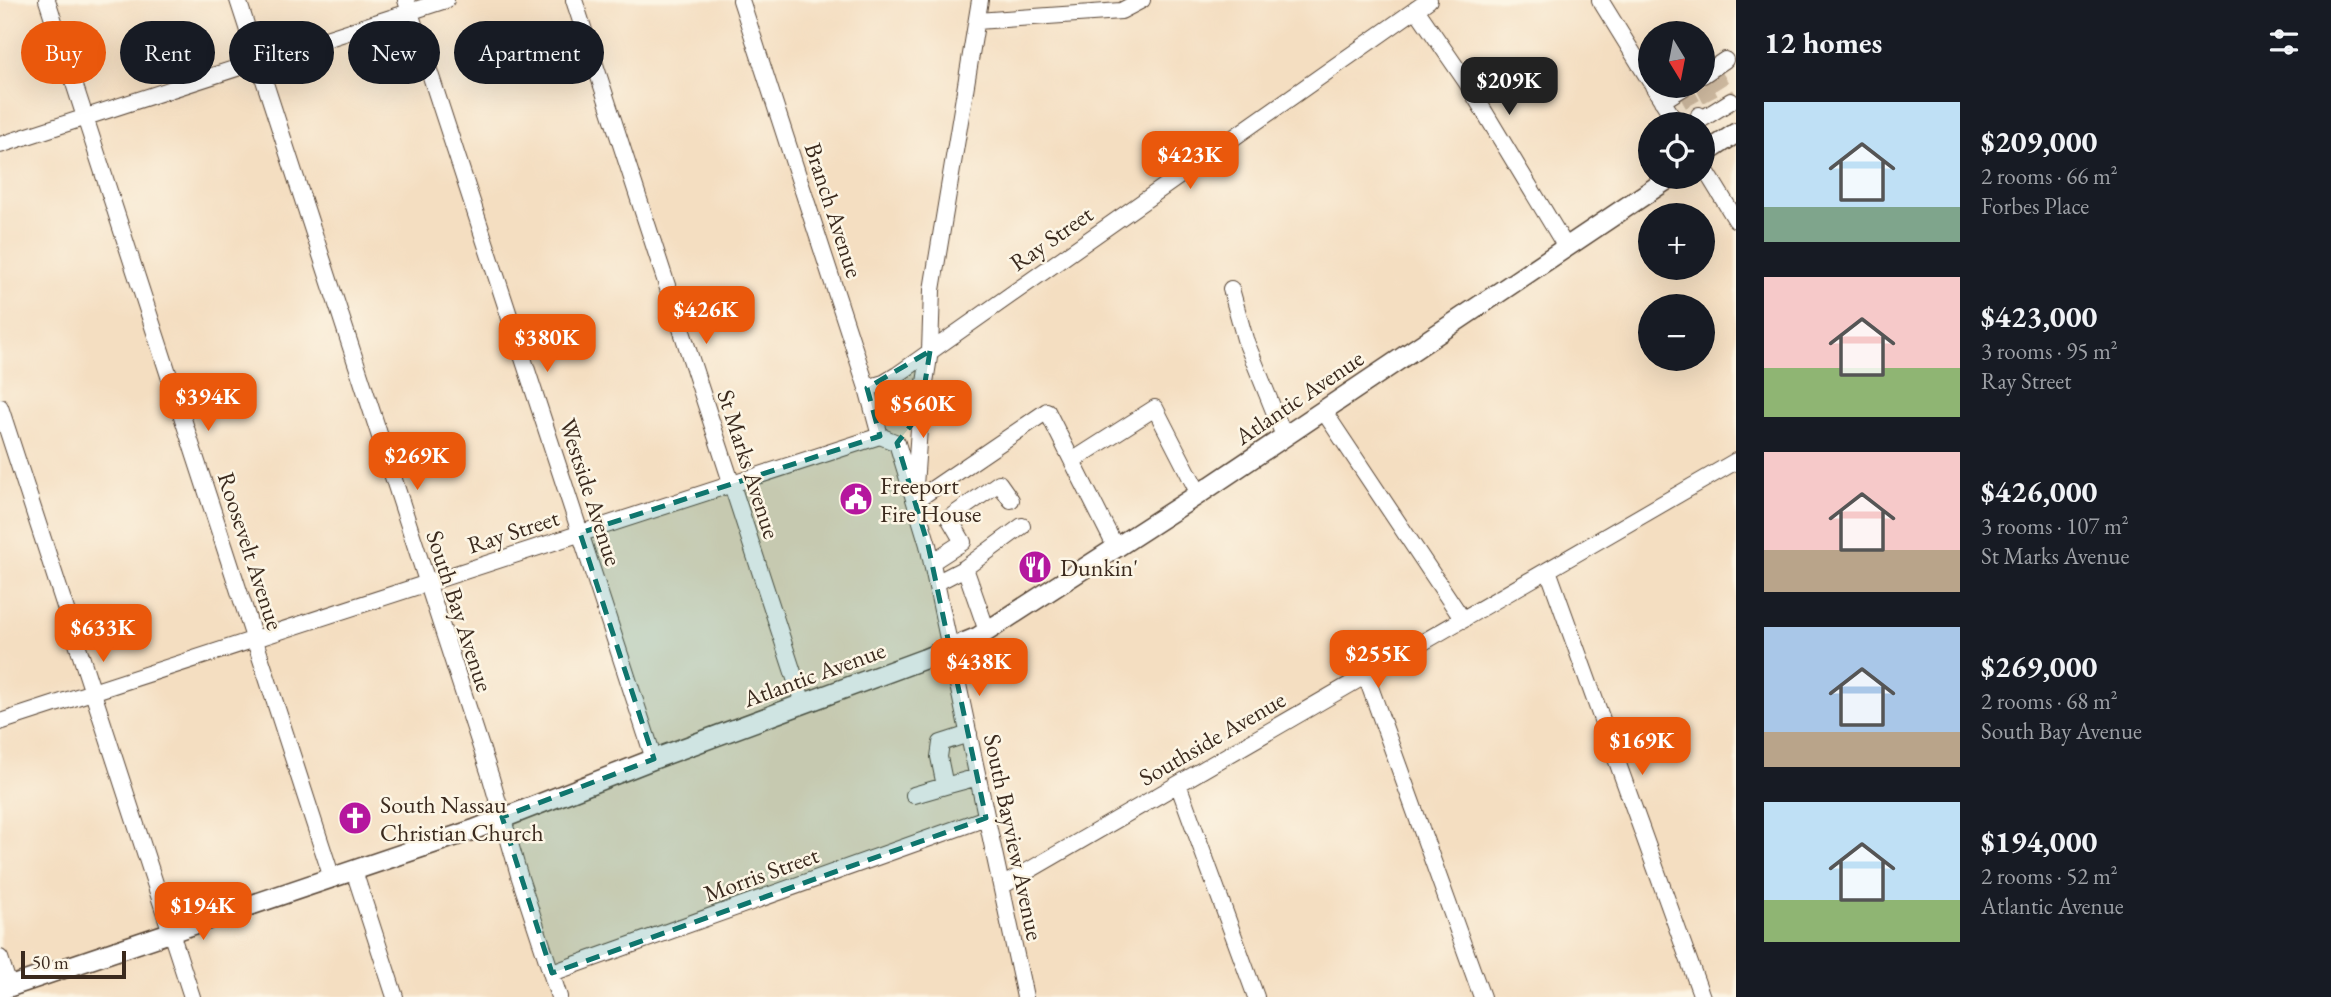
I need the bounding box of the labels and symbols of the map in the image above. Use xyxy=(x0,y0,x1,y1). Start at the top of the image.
north arrow xyxy=(1638,21,1715,98)
pin: $209K xyxy=(1460,58,1558,117)
pin: $423K xyxy=(1141,132,1239,191)
street label: Branch Avenue xyxy=(798,139,870,281)
street label: Ray Street xyxy=(1003,198,1099,278)
pin: $426K xyxy=(657,286,755,346)
pin: $380K xyxy=(498,314,596,374)
street label: Atlantic Avenue xyxy=(1228,342,1369,452)
pin: $394K xyxy=(159,374,257,433)
pin: $560K xyxy=(874,380,972,440)
street label: St Marks Avenue xyxy=(710,386,788,542)
street label: Westside Avenue xyxy=(553,414,629,570)
pin: $269K xyxy=(368,433,466,492)
street label: Roosevelt Avenue xyxy=(211,468,291,634)
place label: Freeport Fire House xyxy=(880,470,981,529)
public building icon: Freeport Fire House xyxy=(837,480,875,518)
street label: Ray Street xyxy=(463,502,563,560)
street label: South Bay Avenue xyxy=(419,526,501,696)
restaurant icon: Dunkin' xyxy=(1016,548,1054,586)
place label: Dunkin' xyxy=(1060,552,1138,583)
pin: $633K xyxy=(54,604,152,664)
pin: $255K xyxy=(1329,630,1427,690)
street label: Atlantic Avenue xyxy=(738,634,889,714)
pin: $438K xyxy=(930,638,1028,698)
street label: Southside Avenue xyxy=(1133,683,1291,793)
pin: $169K xyxy=(1593,718,1691,777)
street label: South Bayview Avenue xyxy=(977,731,1051,943)
place label: South Nassau Christian Church xyxy=(380,789,544,848)
church icon: South Nassau Christian Church xyxy=(336,799,374,837)
street label: Morris Street xyxy=(699,839,823,909)
pin: $194K xyxy=(154,883,252,942)
scale bar xyxy=(21,948,126,980)

